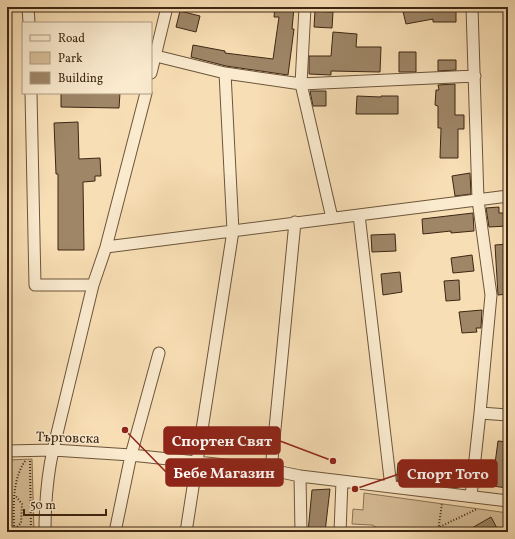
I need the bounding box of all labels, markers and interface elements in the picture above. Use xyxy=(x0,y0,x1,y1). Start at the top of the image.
legend xyxy=(22,22,152,94)
text: Road xyxy=(58,31,85,47)
text: Park xyxy=(58,51,83,67)
text: Building xyxy=(58,71,103,87)
callout: Спортен Свят xyxy=(164,427,280,454)
street label: Търговска xyxy=(36,428,100,449)
text: Спортен Свят xyxy=(172,432,273,453)
callout: Бебе Магазин xyxy=(166,459,283,486)
callout: Спорт Тото xyxy=(399,460,497,487)
text: Бебе Магазин xyxy=(173,464,275,485)
text: Спорт Тото xyxy=(407,465,489,486)
scale bar xyxy=(24,491,106,517)
text: 50 m xyxy=(30,498,56,514)

